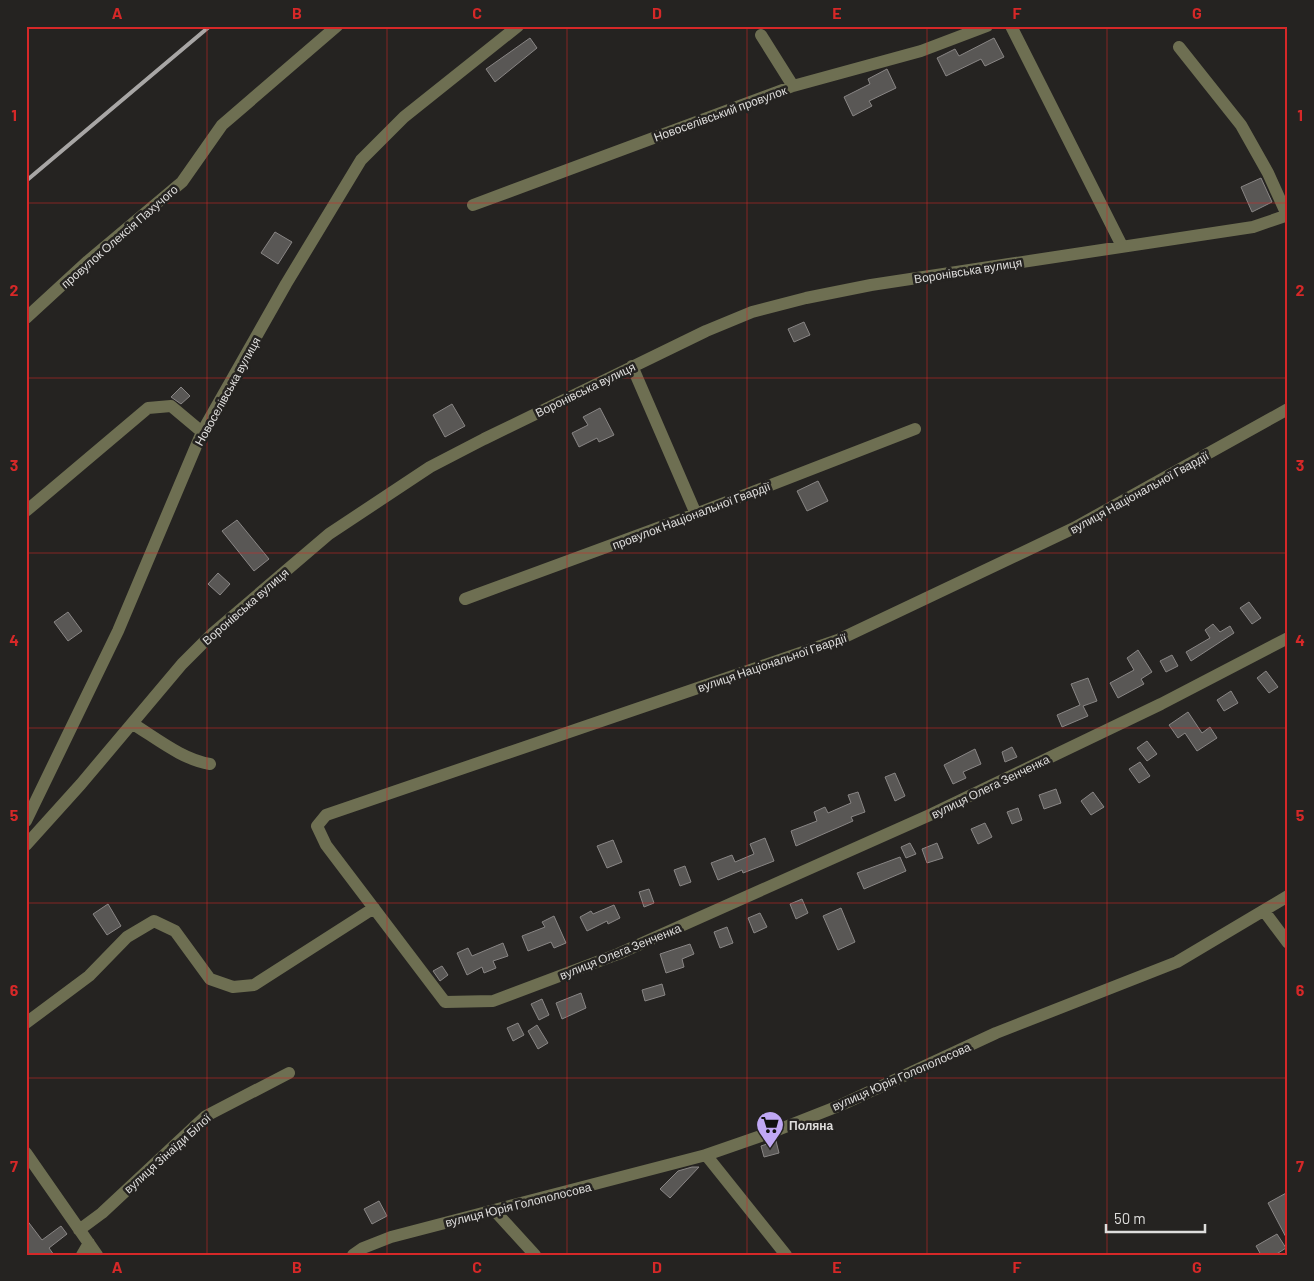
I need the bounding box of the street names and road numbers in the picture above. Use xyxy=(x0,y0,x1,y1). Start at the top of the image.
street label: Новоселівський провулок xyxy=(652,82,789,145)
street label: провулок Олексія Пахучого xyxy=(58,181,181,291)
street label: Воронівська вулиця xyxy=(913,255,1023,286)
street label: Новоселівська вулиця xyxy=(191,334,264,448)
street label: Воронівська вулиця xyxy=(533,359,638,420)
street label: вулиця Національної Гвардії xyxy=(1067,448,1212,537)
street label: провулок Національної Гвардії xyxy=(610,478,773,553)
street label: Воронівська вулиця xyxy=(199,565,292,648)
street label: вулиця Національної Гвардії xyxy=(696,630,849,695)
street label: вулиця Олега Зенченка xyxy=(929,751,1052,822)
street label: вулиця Олега Зенченка xyxy=(557,920,683,983)
street label: вулиця Юрія Голополосова xyxy=(830,1039,973,1114)
street label: вулиця Зінаїди Білої xyxy=(121,1110,214,1196)
street label: вулиця Юрія Голополосова xyxy=(444,1179,593,1230)

